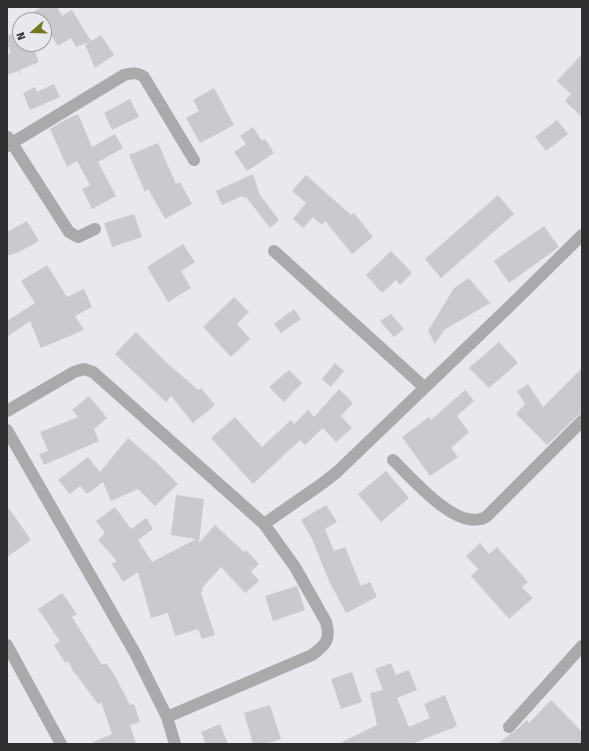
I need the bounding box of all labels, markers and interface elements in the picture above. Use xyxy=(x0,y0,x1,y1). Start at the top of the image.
north arrow xyxy=(12,12,52,52)
text: N xyxy=(14,30,29,42)

